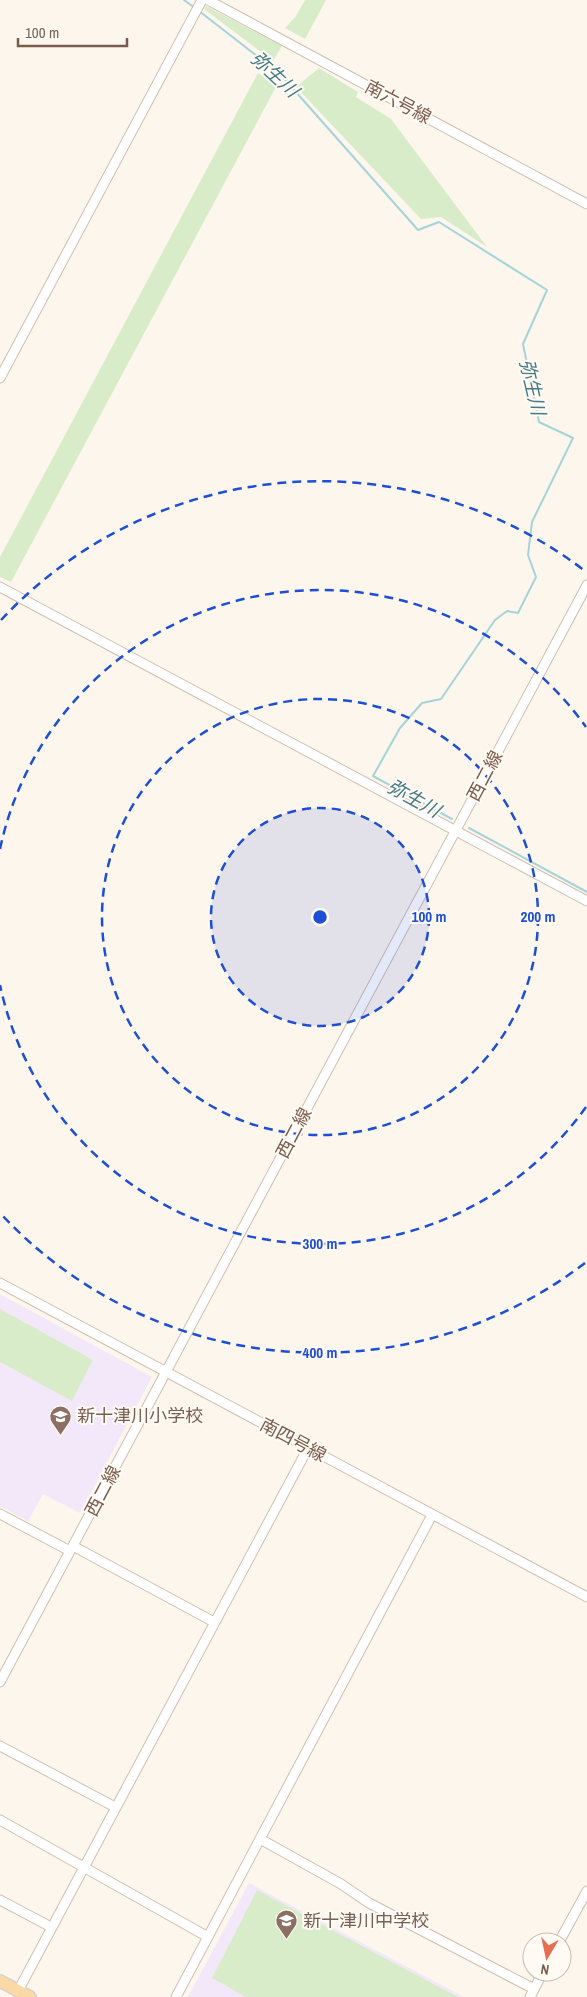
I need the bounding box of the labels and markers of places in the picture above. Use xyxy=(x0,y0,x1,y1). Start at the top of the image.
centre of rings xyxy=(311,908,329,926)
place label: 新十津川小学校 xyxy=(77,1403,203,1428)
school or university icon: 新十津川小学校 xyxy=(49,1404,73,1435)
place label: 新十津川中学校 xyxy=(303,1908,429,1933)
school or university icon: 新十津川中学校 xyxy=(275,1909,299,1940)

